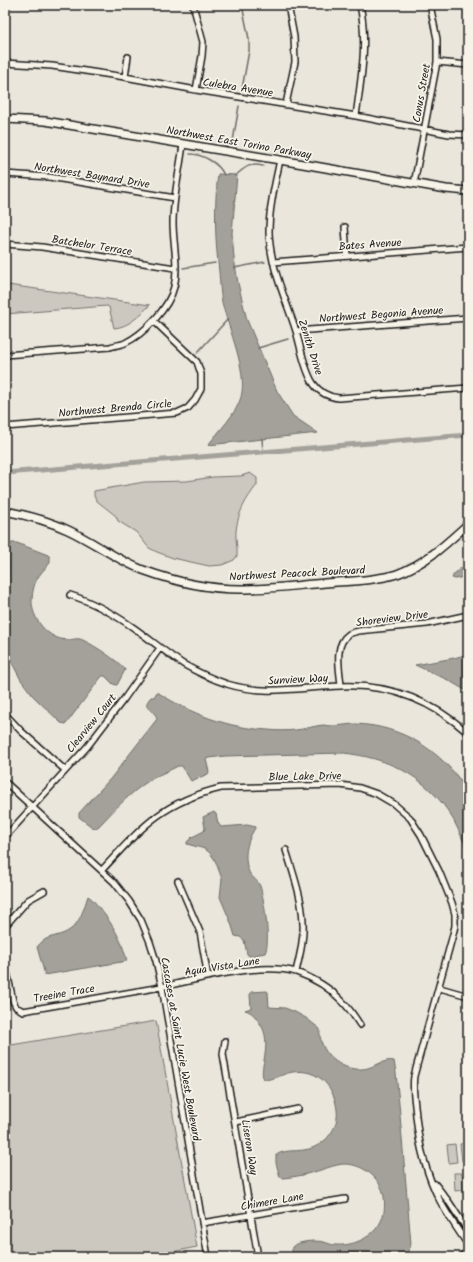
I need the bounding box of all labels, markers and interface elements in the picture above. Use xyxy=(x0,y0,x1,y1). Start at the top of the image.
street label: Conus Street xyxy=(408,61,436,124)
street label: Culebra Avenue xyxy=(201,74,274,102)
street label: Northwest East Torino Parkway xyxy=(165,121,314,165)
street label: Northwest Baynard Drive xyxy=(33,158,151,194)
street label: Batchelor Terrace xyxy=(50,231,133,261)
street label: Bates Avenue xyxy=(338,234,402,256)
street label: Northwest Begonia Avenue xyxy=(318,302,444,328)
street label: Zenith Drive xyxy=(293,317,328,378)
street label: Northwest Brenda Circle xyxy=(58,395,173,423)
street label: Northwest Peacock Boulevard xyxy=(229,561,366,587)
street label: Shoreview Drive xyxy=(355,606,429,632)
street label: Sunview Way xyxy=(268,669,329,691)
street label: Clearview Court xyxy=(62,689,122,757)
street label: Blue Lake Drive xyxy=(268,767,342,787)
street label: Aqua Vista Lane xyxy=(183,952,261,982)
street label: Cascases at Saint Lucie West Boulevard xyxy=(155,956,205,1143)
street label: Treeine Trace xyxy=(32,980,96,1008)
street label: Liseron Way xyxy=(236,1118,262,1177)
street label: Chimere Lane xyxy=(239,1188,305,1216)

